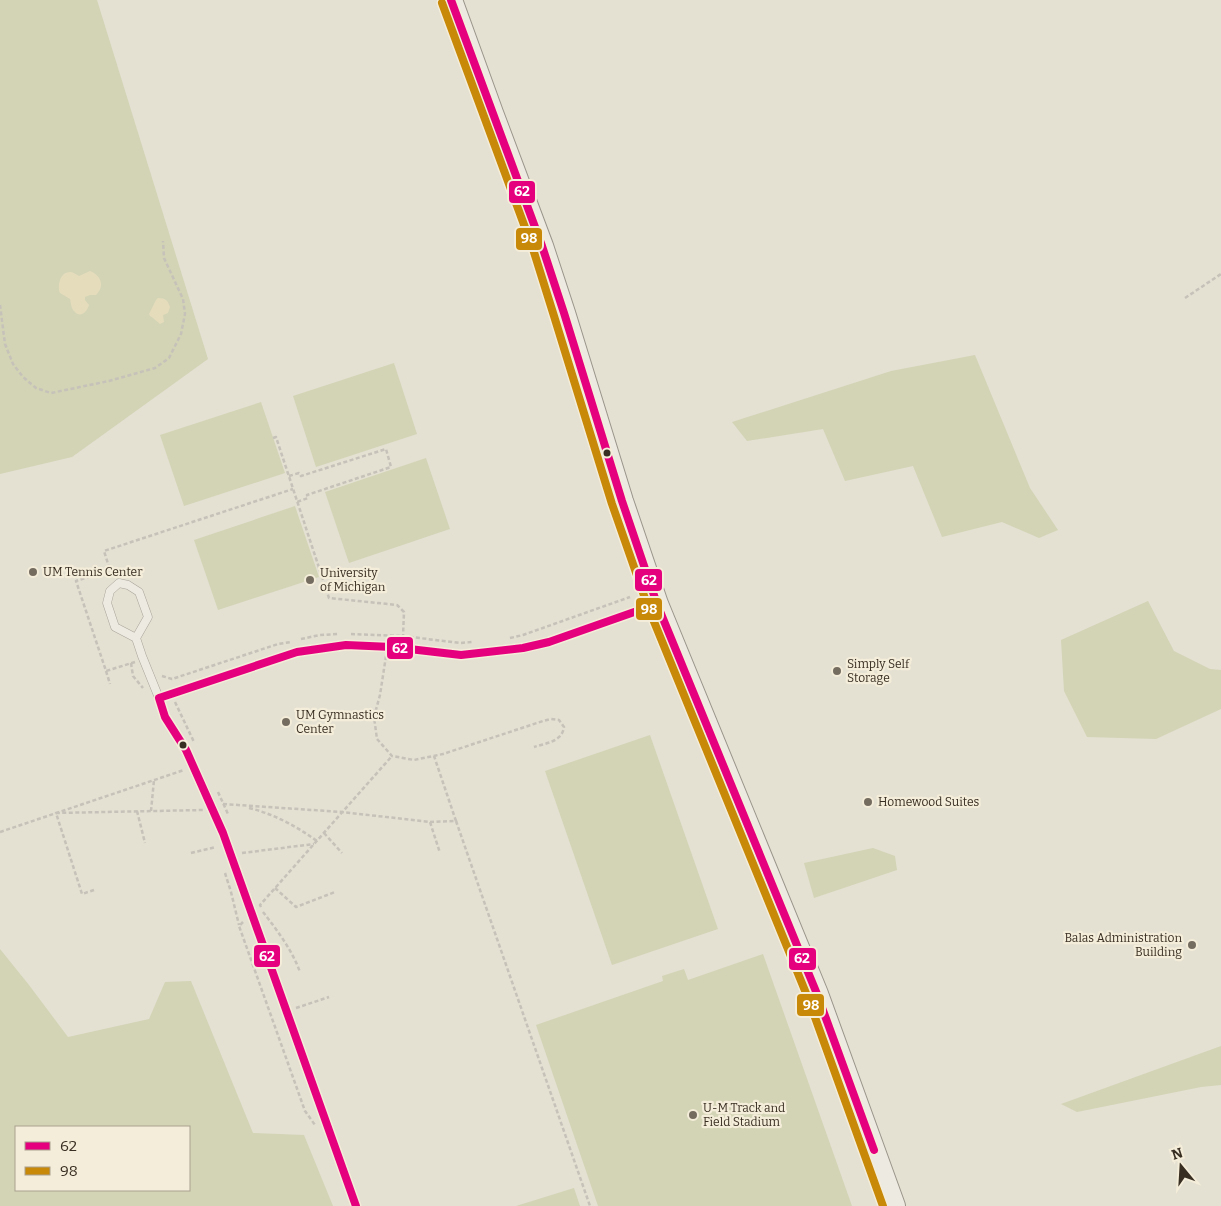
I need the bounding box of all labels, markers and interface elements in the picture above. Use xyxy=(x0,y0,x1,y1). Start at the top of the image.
line badge: 62 xyxy=(508,180,536,204)
text: 62 xyxy=(514,183,530,200)
line badge: 98 xyxy=(515,227,543,251)
text: 98 xyxy=(521,230,537,247)
unlabelled marker xyxy=(602,448,612,458)
place label: UM Tennis Center xyxy=(43,565,143,579)
marker: UM Tennis Center xyxy=(27,566,39,578)
place label: University of Michigan xyxy=(320,566,386,594)
line badge: 62 xyxy=(634,568,663,592)
text: 62 xyxy=(641,572,657,589)
marker: University of Michigan xyxy=(304,574,316,586)
line badge: 98 xyxy=(635,597,663,621)
text: 98 xyxy=(641,601,657,618)
line badge: 62 xyxy=(386,636,414,660)
text: 62 xyxy=(392,640,408,657)
place label: Simply Self Storage xyxy=(847,657,910,685)
marker: Simply Self Storage xyxy=(831,665,843,677)
place label: UM Gymnastics Center xyxy=(296,708,384,736)
marker: UM Gymnastics Center xyxy=(280,716,292,728)
unlabelled marker xyxy=(178,740,188,750)
place label: Homewood Suites xyxy=(878,795,979,809)
marker: Homewood Suites xyxy=(862,796,874,808)
place label: Balas Administration Building xyxy=(1064,931,1182,959)
marker: Balas Administration Building xyxy=(1186,939,1198,951)
line badge: 62 xyxy=(253,944,281,968)
line badge: 62 xyxy=(788,947,817,971)
text: 62 xyxy=(259,948,275,965)
text: 62 xyxy=(794,950,810,967)
line badge: 98 xyxy=(796,993,825,1017)
text: 98 xyxy=(803,997,819,1014)
place label: U-M Track and Field Stadium xyxy=(703,1101,785,1129)
marker: U-M Track and Field Stadium xyxy=(687,1109,699,1121)
legend xyxy=(15,1126,190,1191)
text: 62 xyxy=(60,1137,77,1155)
north arrow xyxy=(1156,1141,1206,1191)
text: N xyxy=(1169,1144,1185,1164)
text: 98 xyxy=(60,1162,78,1180)

